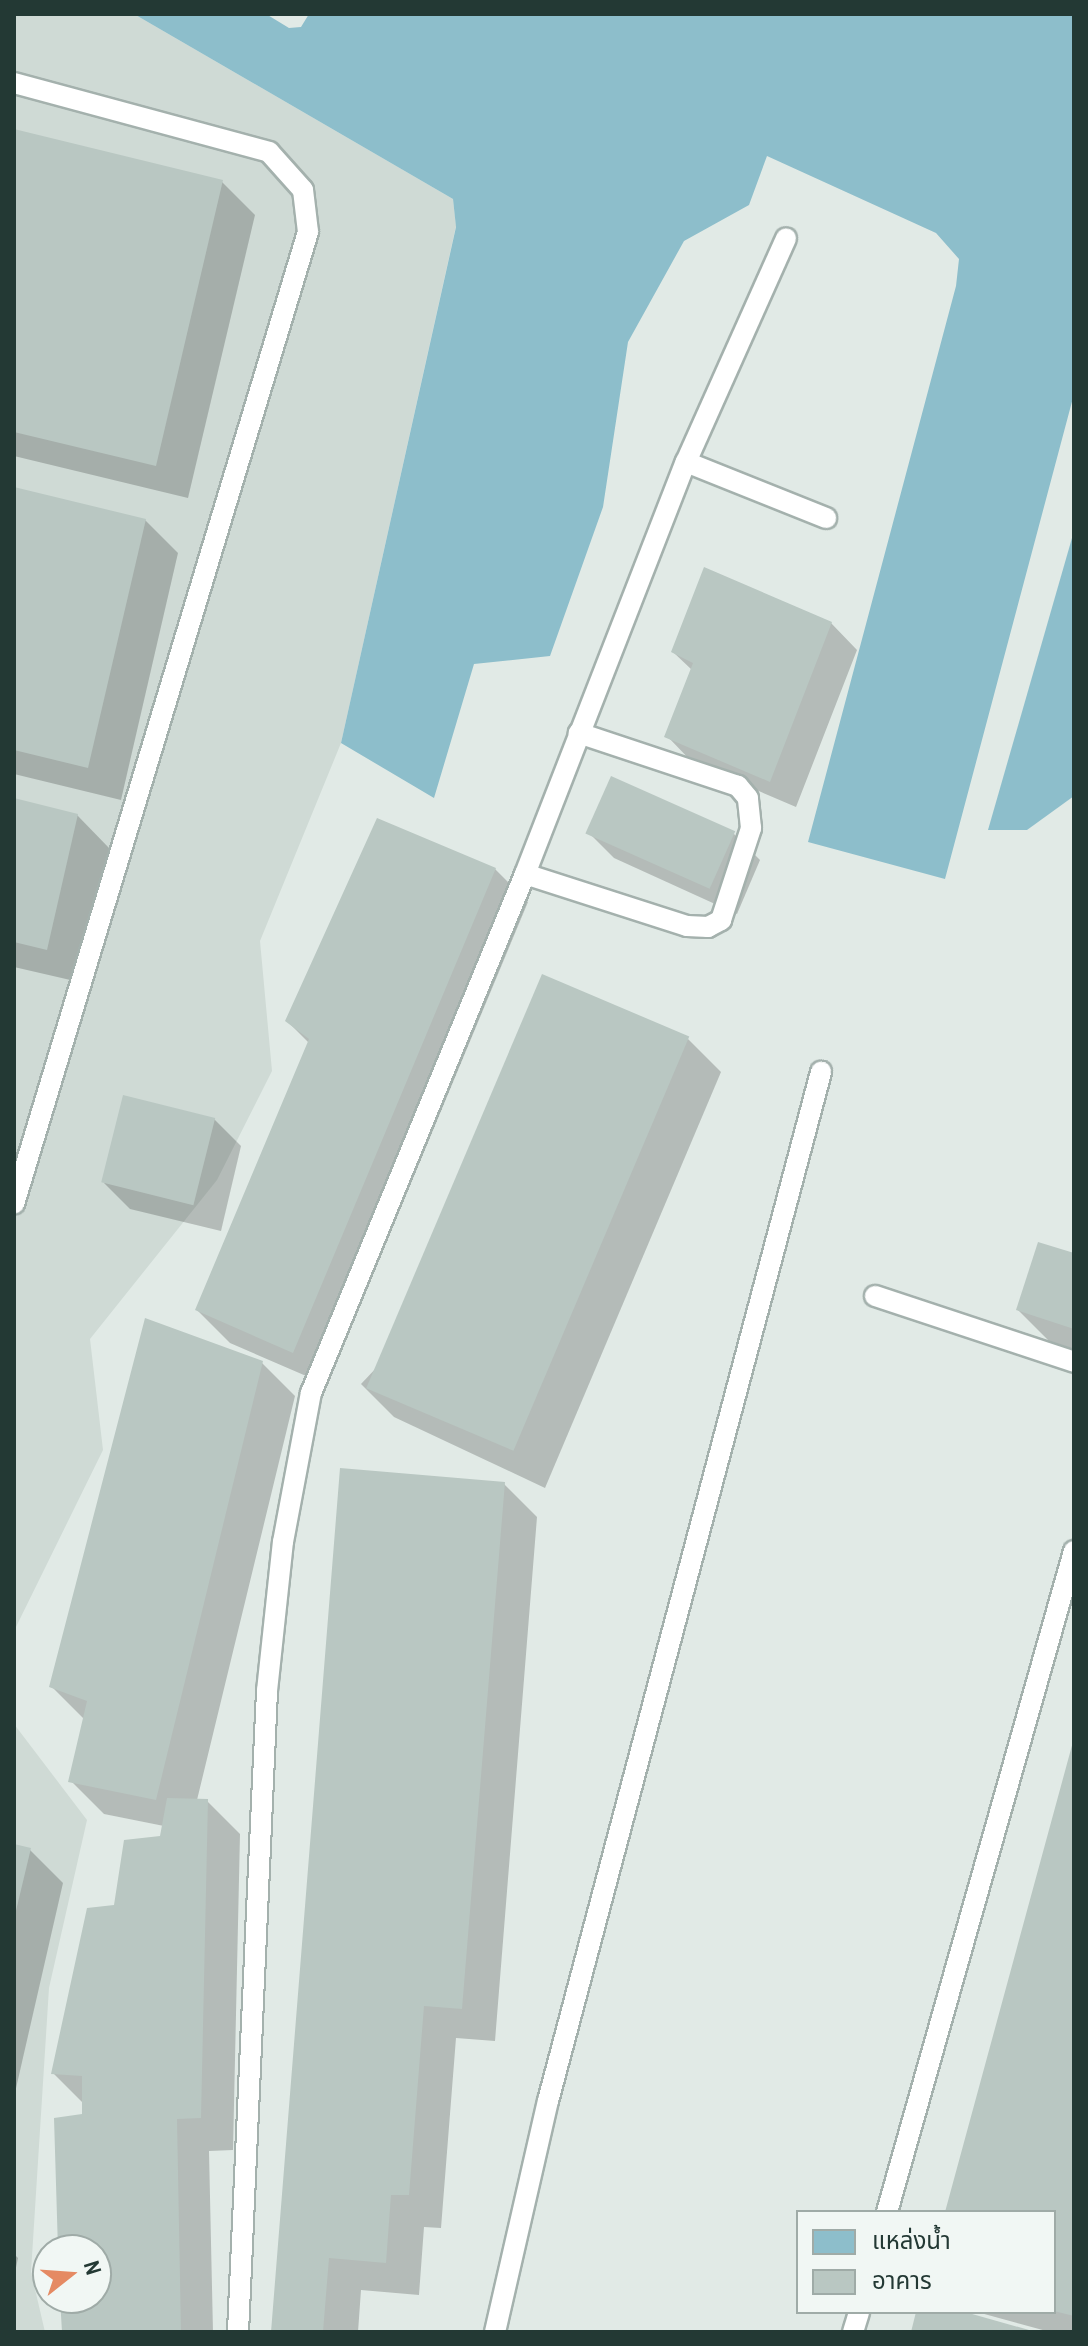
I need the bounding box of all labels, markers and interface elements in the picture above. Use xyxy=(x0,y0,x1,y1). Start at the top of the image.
legend xyxy=(796,2210,1056,2314)
text: แหล่งน้ำ xyxy=(872,2224,951,2256)
north arrow xyxy=(32,2234,112,2314)
text: N xyxy=(77,2257,109,2278)
text: อาคาร xyxy=(872,2264,932,2296)

